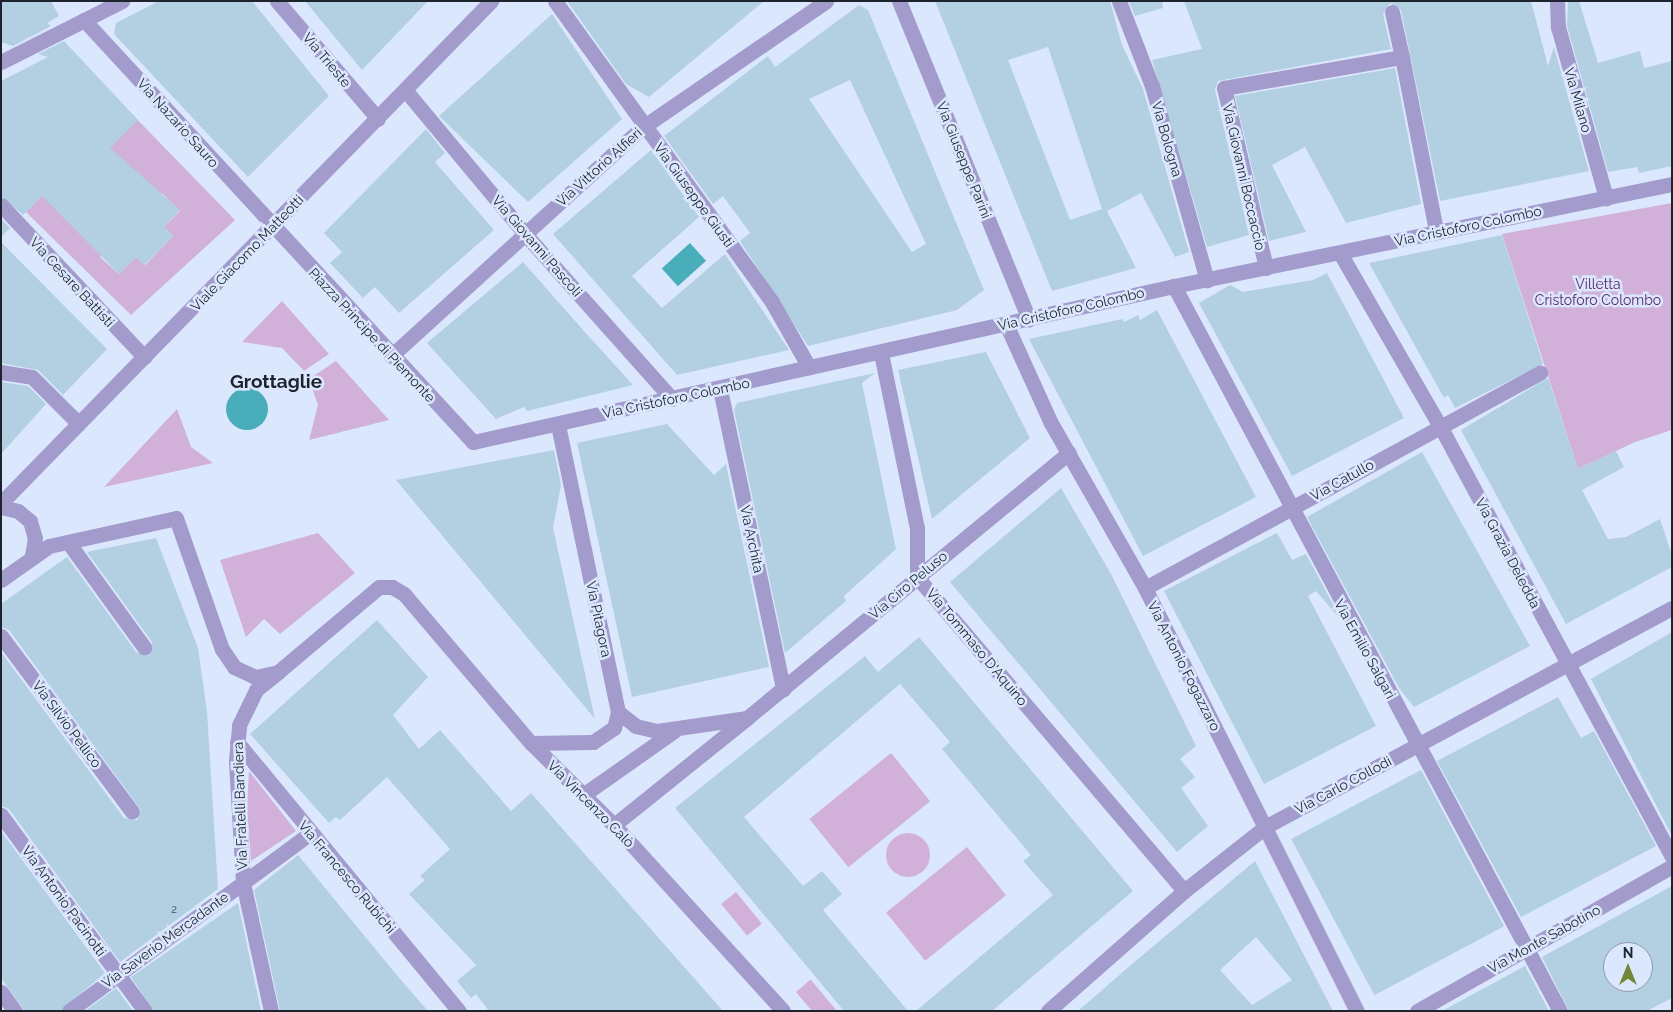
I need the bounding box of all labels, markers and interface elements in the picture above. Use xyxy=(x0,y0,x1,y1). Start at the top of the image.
street label: Via Trieste xyxy=(299,29,355,91)
street label: Via Milano xyxy=(1561,65,1595,135)
street label: Via Nazario Sauro xyxy=(134,75,222,171)
street label: Via Giuseppe Parini xyxy=(933,99,995,221)
street label: Via Bologna xyxy=(1148,99,1186,179)
street label: Via Giovanni Boccaccio xyxy=(1219,102,1269,252)
street label: Via Vittorio Alfieri xyxy=(552,124,646,210)
street label: Via Giuseppe Giusti xyxy=(650,139,738,251)
street label: Viale Giacomo Matteotti xyxy=(187,191,307,315)
street label: Via Giovanni Pascoli xyxy=(488,192,586,300)
street label: Via Cristoforo Colombo xyxy=(1393,202,1543,250)
street label: Via Cesare Battisti xyxy=(26,234,118,330)
street label: Piazza Principe di Piemonte xyxy=(305,264,439,406)
park label: Villetta Cristoforo Colombo xyxy=(1535,276,1661,308)
street label: Via Cristoforo Colombo xyxy=(996,284,1146,334)
district label: Grottaglie xyxy=(230,371,322,393)
street label: Via Cristoforo Colombo xyxy=(601,374,751,422)
street label: Via Catullo xyxy=(1307,456,1377,504)
street label: Via Grazia Deledda xyxy=(1472,495,1544,611)
street label: Via Archita xyxy=(737,503,767,575)
street label: Via Ciro Peluso xyxy=(865,547,951,623)
street label: Via Pitagora xyxy=(583,579,615,659)
street label: Via Tommaso D'Aquino xyxy=(923,585,1031,709)
street label: Via Emilio Salgari xyxy=(1331,596,1399,702)
street label: Via Antonio Fogazzaro xyxy=(1144,598,1224,734)
street label: Via Silvio Pellico xyxy=(29,677,105,771)
street label: Via Fratelli Bandiera xyxy=(229,741,251,871)
street label: Via Carlo Collodi xyxy=(1292,752,1394,818)
street label: Via Vincenzo Calò xyxy=(544,757,638,851)
street label: Via Francesco Rubichi xyxy=(295,817,399,937)
street label: Via Antonio Pacinotti xyxy=(18,842,110,960)
street label: Via Saverio Mercadante xyxy=(98,888,232,992)
street label: Via Monte Sabotino xyxy=(1485,901,1603,977)
house number: 2 xyxy=(171,903,177,917)
north arrow xyxy=(1603,942,1653,992)
text: N xyxy=(1623,945,1633,961)

